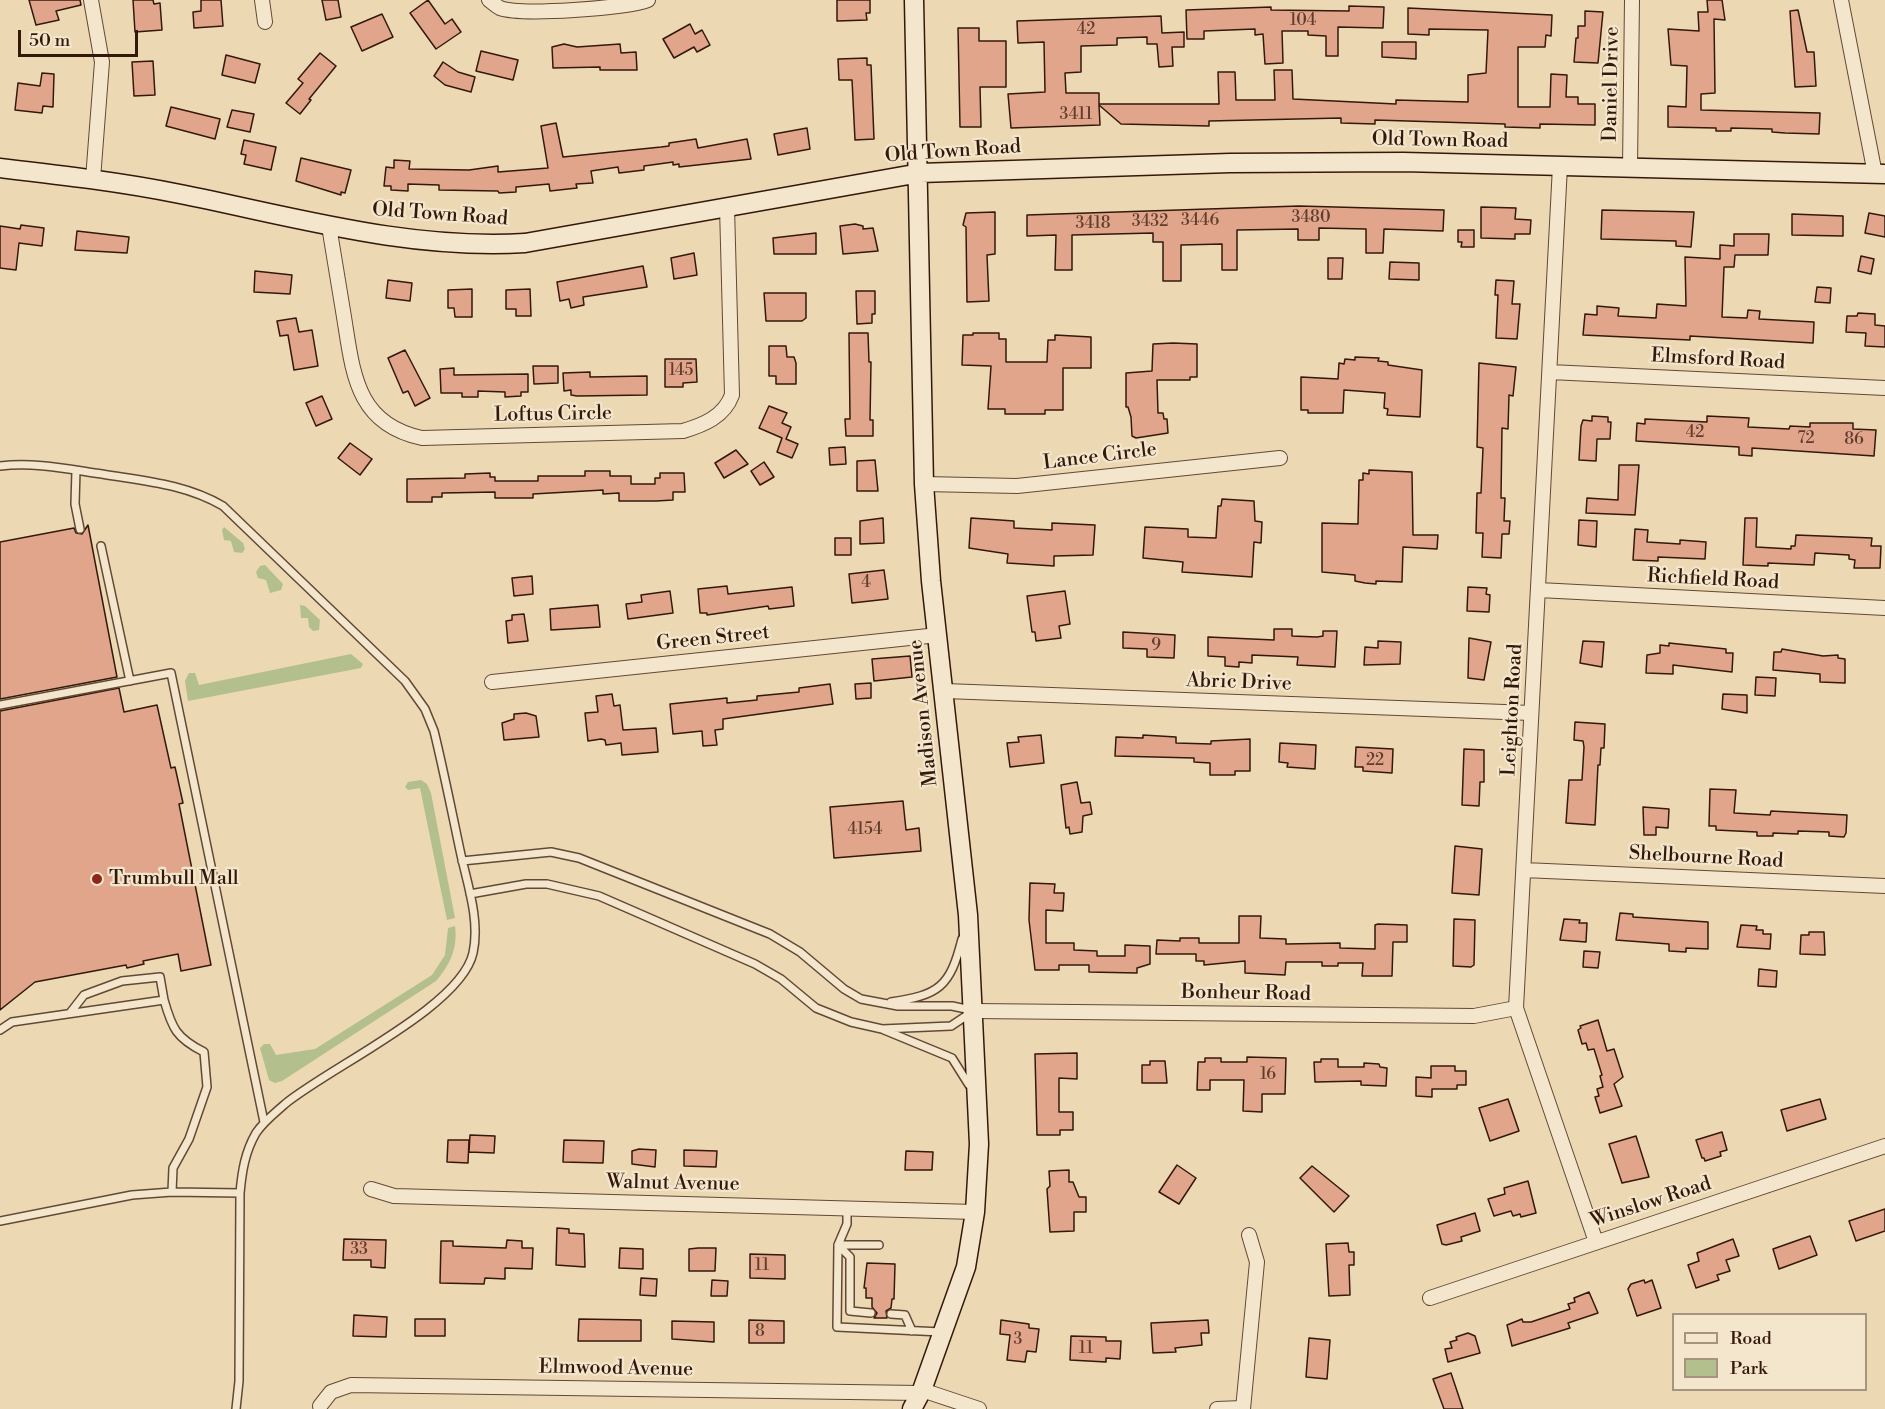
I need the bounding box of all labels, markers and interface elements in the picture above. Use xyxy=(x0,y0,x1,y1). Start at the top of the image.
house number: 104 xyxy=(1290,11,1316,31)
scale bar xyxy=(21,18,141,56)
house number: 42 xyxy=(1077,20,1095,40)
street label: Daniel Drive xyxy=(1599,26,1625,142)
text: 50 m xyxy=(29,29,70,52)
house number: 3411 xyxy=(1060,105,1092,125)
street label: Old Town Road xyxy=(1372,128,1508,154)
street label: Old Town Road xyxy=(884,135,1022,169)
street label: Old Town Road xyxy=(371,198,509,232)
house number: 3480 xyxy=(1291,208,1331,228)
house number: 3446 xyxy=(1181,211,1219,231)
house number: 3432 xyxy=(1132,212,1168,232)
house number: 3418 xyxy=(1076,214,1110,234)
street label: Elmsford Road xyxy=(1650,344,1786,376)
house number: 145 xyxy=(669,361,693,381)
street label: Loftus Circle xyxy=(494,402,612,428)
house number: 42 xyxy=(1686,423,1704,443)
house number: 72 xyxy=(1798,429,1814,449)
house number: 86 xyxy=(1844,430,1864,450)
street label: Lance Circle xyxy=(1042,438,1158,476)
street label: Richfield Road xyxy=(1646,565,1780,595)
house number: 4 xyxy=(861,573,871,593)
street label: Green Street xyxy=(655,621,771,657)
house number: 9 xyxy=(1151,636,1161,656)
street label: Madison Avenue xyxy=(904,638,944,788)
street label: Leighton Road xyxy=(1498,643,1528,777)
street label: Abric Drive xyxy=(1186,669,1292,697)
house number: 22 xyxy=(1366,751,1384,771)
house number: 4154 xyxy=(847,820,883,840)
street label: Shelbourne Road xyxy=(1628,842,1784,874)
place label: Trumbull Mall xyxy=(109,867,239,891)
marker: Trumbull Mall xyxy=(90,872,104,886)
street label: Bonheur Road xyxy=(1181,981,1311,1007)
house number: 16 xyxy=(1260,1065,1276,1085)
street label: Walnut Avenue xyxy=(606,1171,740,1197)
street label: Winslow Road xyxy=(1587,1172,1715,1234)
house number: 33 xyxy=(350,1240,368,1260)
house number: 11 xyxy=(755,1256,769,1276)
legend xyxy=(1672,1313,1867,1391)
house number: 8 xyxy=(755,1322,765,1342)
text: Road xyxy=(1730,1327,1772,1350)
house number: 3 xyxy=(1014,1330,1022,1350)
house number: 11 xyxy=(1079,1339,1093,1359)
street label: Elmwood Avenue xyxy=(538,1356,694,1382)
text: Park xyxy=(1730,1357,1767,1380)

